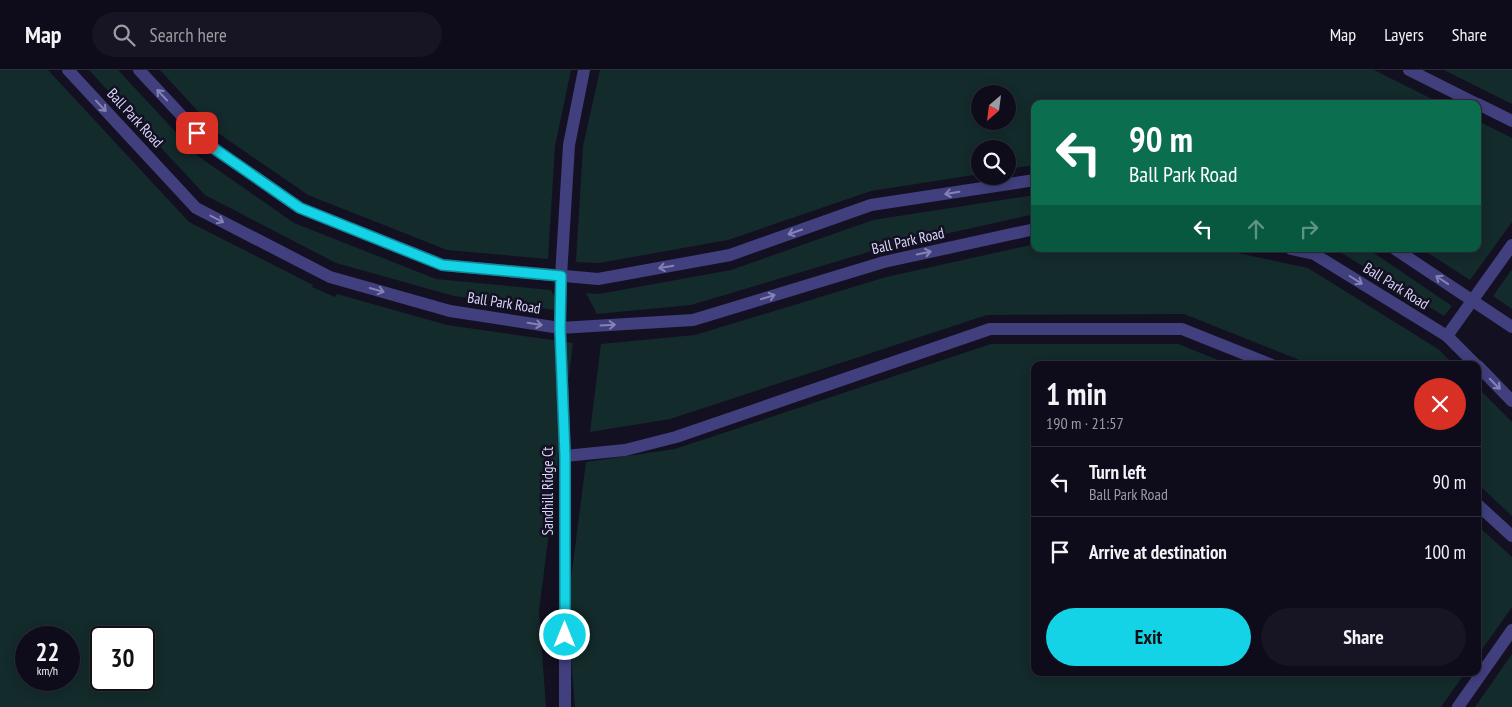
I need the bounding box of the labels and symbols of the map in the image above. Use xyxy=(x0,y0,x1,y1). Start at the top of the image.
street label: Ball Park Road xyxy=(103,84,168,151)
north arrow xyxy=(971,85,1016,130)
one-way arrow xyxy=(156,88,168,101)
one-way arrow xyxy=(95,99,107,112)
pin xyxy=(176,112,218,154)
one-way arrow xyxy=(945,188,961,198)
one-way arrow xyxy=(209,214,224,224)
street label: Ball Park Road xyxy=(870,223,946,258)
one-way arrow xyxy=(788,228,803,237)
one-way arrow xyxy=(915,248,931,257)
street label: Ball Park Road xyxy=(1360,258,1433,313)
one-way arrow xyxy=(658,262,674,272)
one-way arrow xyxy=(1348,275,1362,285)
one-way arrow xyxy=(1436,275,1450,285)
one-way arrow xyxy=(368,286,384,295)
street label: Ball Park Road xyxy=(466,287,542,318)
one-way arrow xyxy=(759,292,775,302)
one-way arrow xyxy=(527,319,543,329)
one-way arrow xyxy=(600,320,616,329)
one-way arrow xyxy=(1489,377,1501,390)
street label: Sandhill Ridge Ct xyxy=(538,447,557,535)
position arrow xyxy=(538,608,590,660)
speed limit sign: 30 xyxy=(90,626,155,691)

